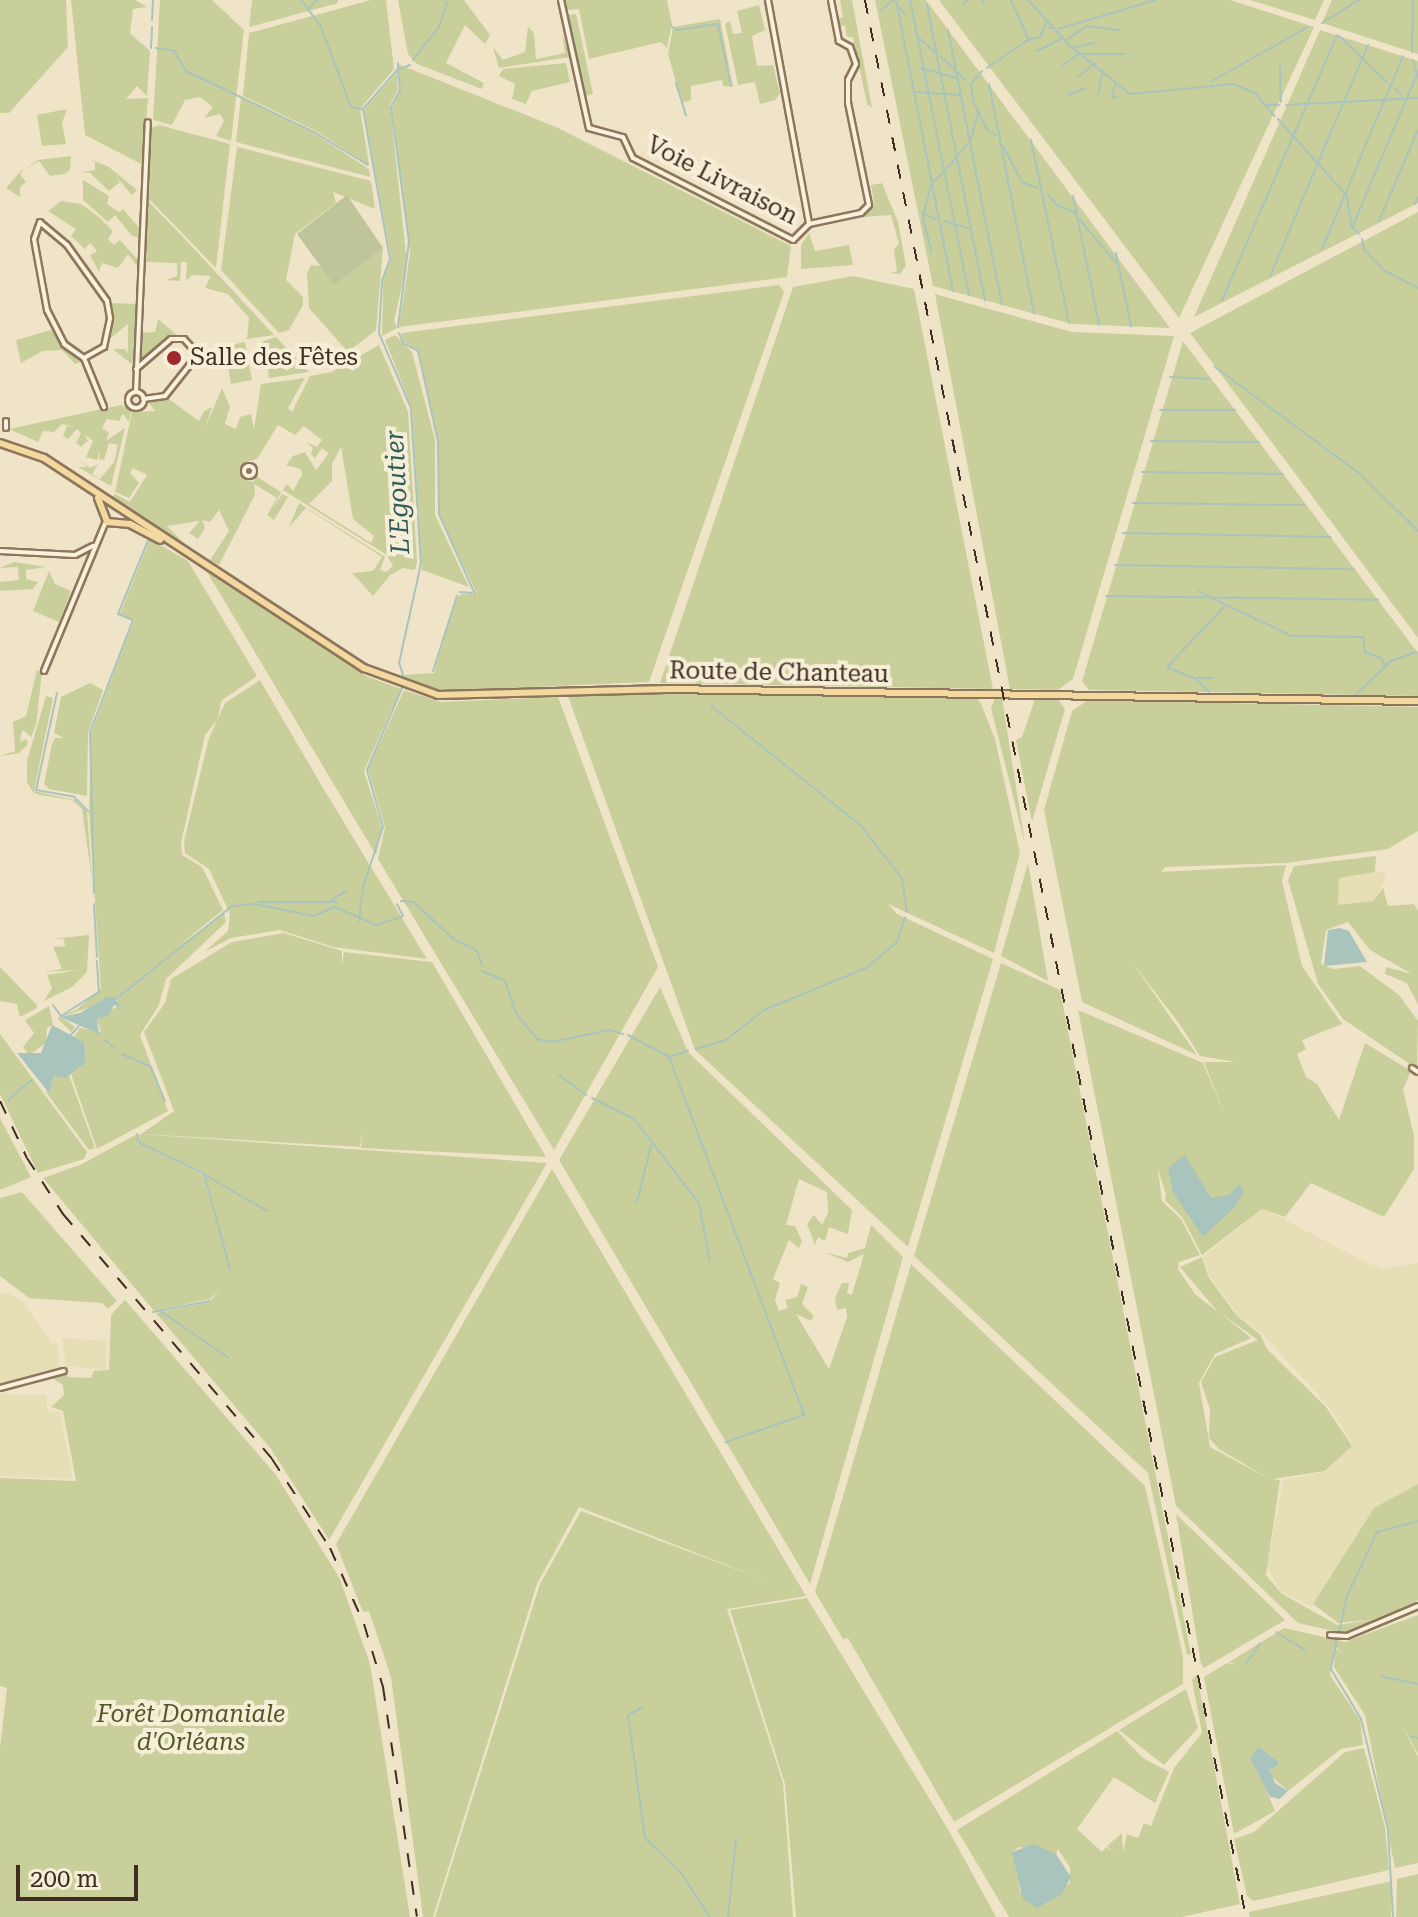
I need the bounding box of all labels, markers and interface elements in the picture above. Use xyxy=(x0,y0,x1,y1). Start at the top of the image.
street label: Voie Livraison xyxy=(642,131,802,231)
place label: Salle des Fêtes xyxy=(190,344,358,372)
marker: Salle des Fêtes xyxy=(165,349,183,367)
water label: L'Egoutier xyxy=(379,429,417,555)
street label: Route de Chanteau xyxy=(669,657,889,689)
park label: Forêt Domaniale d'Orléans xyxy=(97,1701,285,1757)
scale bar xyxy=(20,1849,142,1899)
text: 200 m xyxy=(30,1865,98,1893)

